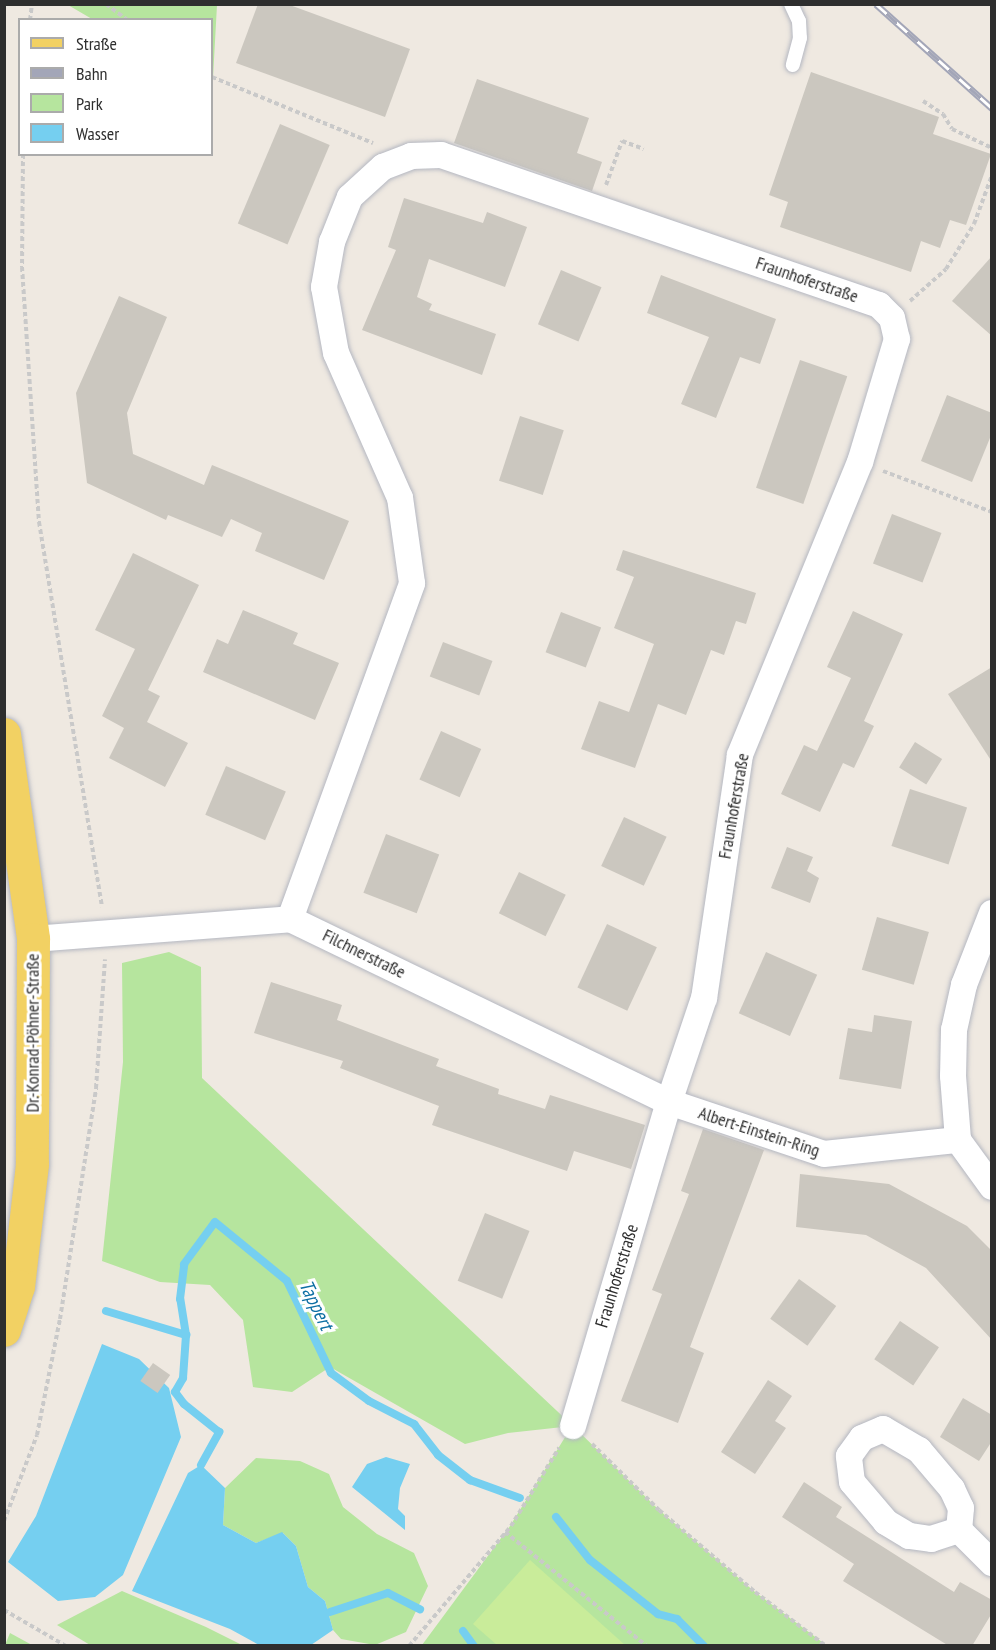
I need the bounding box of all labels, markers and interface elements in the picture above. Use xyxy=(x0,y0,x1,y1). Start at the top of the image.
legend xyxy=(18,18,213,156)
text: Straße xyxy=(76,32,117,55)
text: Bahn xyxy=(76,62,108,85)
text: Park xyxy=(76,92,103,115)
text: Wasser xyxy=(76,122,119,145)
street label: Fraunhoferstraße xyxy=(753,252,861,308)
street label: Fraunhoferstraße xyxy=(714,751,754,861)
street label: Filchnerstraße xyxy=(319,925,409,983)
street label: Dr.-Konrad-Pöhner-Straße xyxy=(22,954,44,1112)
street label: Albert-Einstein-Ring xyxy=(696,1102,822,1162)
street label: Fraunhoferstraße xyxy=(591,1222,643,1330)
water label: Tappert xyxy=(294,1276,338,1334)

